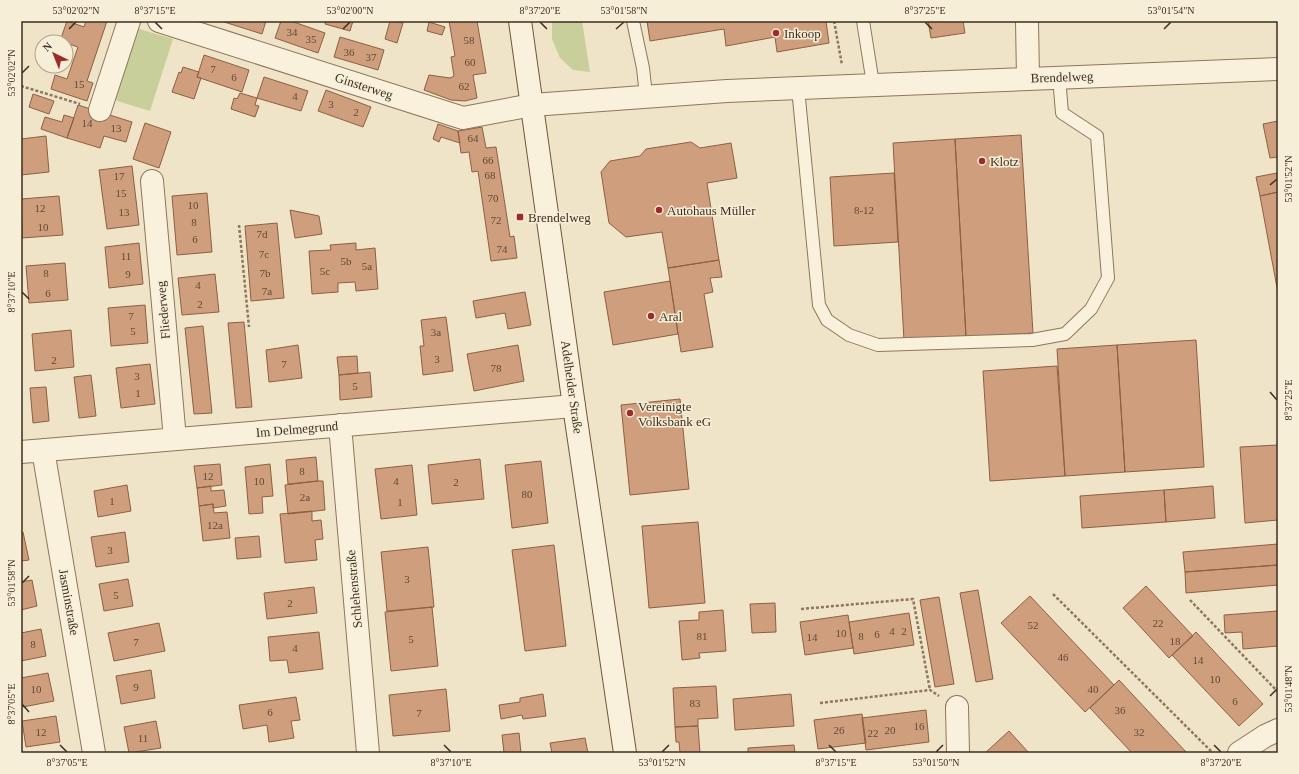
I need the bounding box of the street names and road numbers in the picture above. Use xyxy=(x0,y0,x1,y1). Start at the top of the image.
street label: Brendelweg xyxy=(1030,68,1094,86)
street label: Ginsterweg xyxy=(333,70,395,103)
street label: Fliederweg xyxy=(153,280,173,340)
street label: Adelheider Straße xyxy=(558,339,586,435)
street label: Im Delmegrund xyxy=(255,418,339,440)
street label: Schlehenstraße xyxy=(343,549,365,629)
street label: Jasminstraße xyxy=(56,568,82,637)

